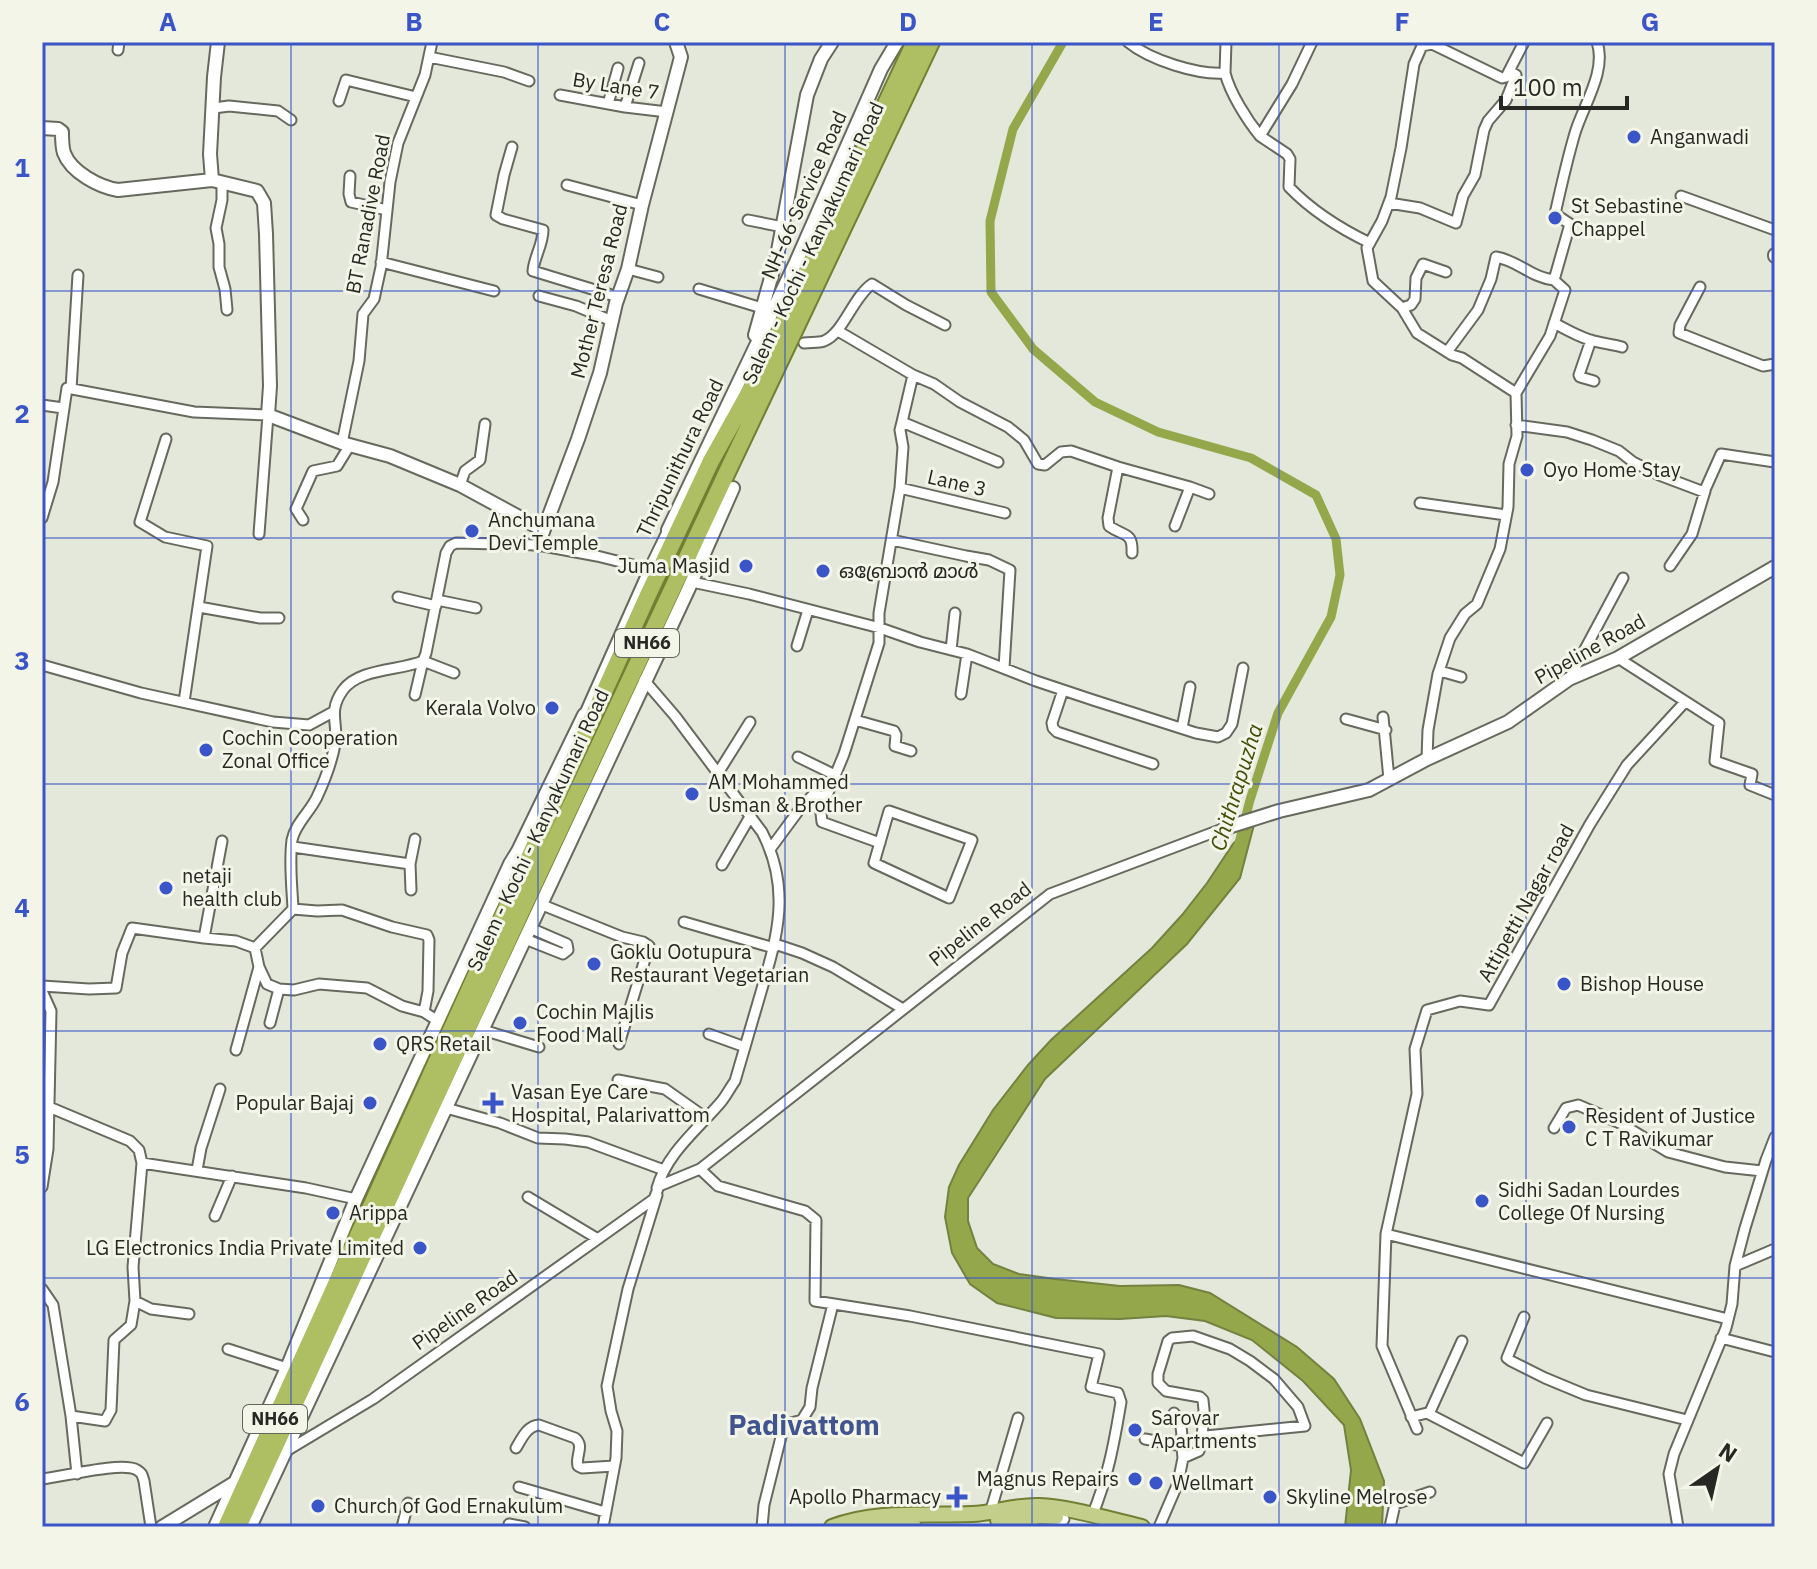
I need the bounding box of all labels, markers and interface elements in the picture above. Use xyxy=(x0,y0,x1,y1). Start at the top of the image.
text: A xyxy=(159,4,177,38)
text: B xyxy=(405,4,423,38)
text: C xyxy=(654,4,671,38)
text: D xyxy=(899,4,917,38)
text: E xyxy=(1148,4,1164,38)
text: F xyxy=(1394,4,1410,38)
text: G xyxy=(1641,4,1659,38)
scale bar xyxy=(1501,60,1627,110)
street label: By Lane 7 xyxy=(571,65,661,106)
text: 100 m xyxy=(1513,71,1583,103)
street label: Salem - Kochi - Kanyakumari Road xyxy=(735,97,890,388)
street label: NH-66 Service Road xyxy=(754,106,853,283)
place label: Anganwadi xyxy=(1650,123,1749,150)
marker: Anganwadi xyxy=(1625,128,1643,146)
street label: BT Ranadive Road xyxy=(339,132,396,296)
text: 1 xyxy=(14,150,30,184)
place label: St Sebastine Chappel xyxy=(1571,192,1683,242)
street label: Mother Teresa Road xyxy=(564,201,633,381)
marker: St Sebastine Chappel xyxy=(1546,209,1564,227)
street label: Thripunithura Road xyxy=(630,374,730,541)
text: 2 xyxy=(14,396,30,430)
place label: Oyo Home Stay xyxy=(1543,456,1681,483)
marker: Oyo Home Stay xyxy=(1518,461,1536,479)
street label: Lane 3 xyxy=(925,463,989,502)
place label: Anchumana Devi Temple xyxy=(488,506,598,556)
marker: Anchumana Devi Temple xyxy=(463,522,481,540)
place label: Juma Masjid xyxy=(617,552,730,579)
marker: Juma Masjid xyxy=(737,557,755,575)
place label: ഒബ്രോൻ മാൾ xyxy=(839,557,979,584)
marker: ഒബ്രോൻ മാൾ xyxy=(814,562,832,580)
street label: Pipeline Road xyxy=(1529,607,1650,690)
road number: NH66 xyxy=(615,629,679,657)
text: 3 xyxy=(14,643,30,677)
street label: Salem - Kochi - Kanyakumari Road xyxy=(460,684,615,975)
place label: Kerala Volvo xyxy=(425,694,536,721)
marker: Kerala Volvo xyxy=(543,699,561,717)
water label: Chithrapuzha xyxy=(1202,720,1269,854)
place label: Cochin Cooperation Zonal Office xyxy=(222,724,398,774)
marker: Cochin Cooperation Zonal Office xyxy=(197,741,215,759)
place label: AM Mohammed Usman & Brother xyxy=(708,768,862,818)
marker: AM Mohammed Usman & Brother xyxy=(683,785,701,803)
street label: Attipetti Nagar road xyxy=(1471,819,1580,987)
place label: netaji health club xyxy=(182,862,282,912)
street label: Pipeline Road xyxy=(923,875,1037,972)
marker: netaji health club xyxy=(157,879,175,897)
text: 4 xyxy=(14,890,30,924)
place label: Goklu Ootupura Restaurant Vegetarian xyxy=(610,938,809,988)
marker: Goklu Ootupura Restaurant Vegetarian xyxy=(585,955,603,973)
place label: Bishop House xyxy=(1580,970,1704,997)
marker: Bishop House xyxy=(1555,975,1573,993)
place label: Cochin Majlis Food Mall xyxy=(536,998,654,1048)
marker: Cochin Majlis Food Mall xyxy=(511,1014,529,1032)
place label: QRS Retail xyxy=(396,1030,491,1057)
marker: QRS Retail xyxy=(371,1035,389,1053)
place label: Vasan Eye Care Hospital, Palarivattom xyxy=(511,1078,710,1128)
place label: Popular Bajaj xyxy=(236,1089,354,1116)
marker: Vasan Eye Care Hospital, Palarivattom xyxy=(482,1092,504,1114)
marker: Popular Bajaj xyxy=(361,1094,379,1112)
place label: Resident of Justice C T Ravikumar xyxy=(1585,1102,1755,1152)
marker: Resident of Justice C T Ravikumar xyxy=(1560,1118,1578,1136)
text: 5 xyxy=(14,1137,30,1171)
place label: Sidhi Sadan Lourdes College Of Nursing xyxy=(1498,1176,1680,1226)
marker: Sidhi Sadan Lourdes College Of Nursing xyxy=(1473,1192,1491,1210)
place label: Arippa xyxy=(349,1199,408,1226)
marker: Arippa xyxy=(324,1204,342,1222)
place label: LG Electronics India Private Limited xyxy=(86,1234,404,1261)
marker: LG Electronics India Private Limited xyxy=(411,1239,429,1257)
street label: Pipeline Road xyxy=(407,1263,523,1356)
text: 6 xyxy=(14,1384,30,1418)
place label: Sarovar Apartments xyxy=(1151,1404,1257,1454)
road number: NH66 xyxy=(243,1405,307,1433)
district label: Padivattom xyxy=(728,1406,880,1443)
marker: Sarovar Apartments xyxy=(1126,1421,1144,1439)
north arrow xyxy=(1677,1429,1757,1509)
text: N xyxy=(1714,1436,1743,1468)
place label: Magnus Repairs xyxy=(977,1465,1119,1492)
place label: Wellmart xyxy=(1172,1469,1254,1496)
marker: Magnus Repairs xyxy=(1126,1470,1144,1488)
marker: Wellmart xyxy=(1147,1474,1165,1492)
place label: Apollo Pharmacy xyxy=(789,1483,941,1510)
place label: Skyline Melrose xyxy=(1286,1483,1427,1510)
marker: Apollo Pharmacy xyxy=(948,1488,966,1506)
marker: Skyline Melrose xyxy=(1261,1488,1279,1506)
place label: Church of God Ernakulum xyxy=(334,1492,563,1519)
marker: Church of God Ernakulum xyxy=(309,1497,327,1515)

